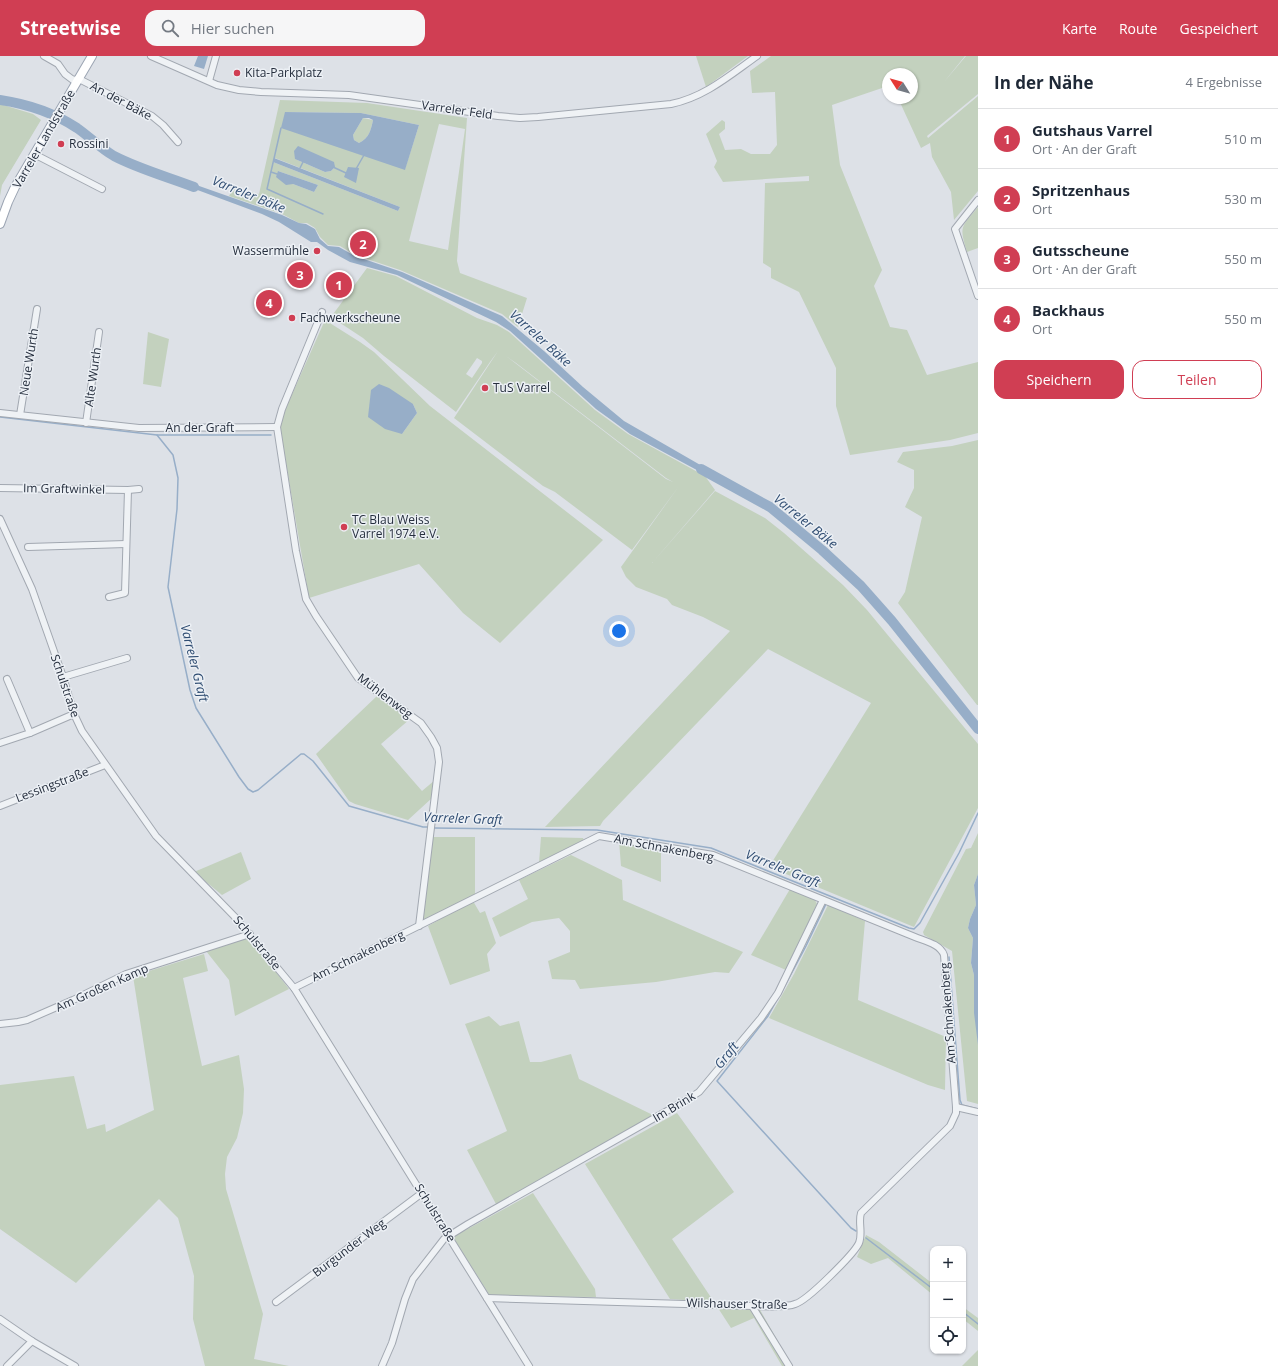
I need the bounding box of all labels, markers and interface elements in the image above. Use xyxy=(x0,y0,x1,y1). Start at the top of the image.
search box xyxy=(145,10,425,46)
text: Streetwise xyxy=(20,15,121,41)
icon: search xyxy=(159,17,181,39)
text: Hier suchen xyxy=(191,18,274,38)
text: Karte xyxy=(1062,19,1097,38)
text: Route xyxy=(1119,19,1157,38)
text: Gespeichert xyxy=(1179,19,1258,38)
place label: Kita-Parkplatz xyxy=(245,64,323,81)
marker: Kita-Parkplatz xyxy=(232,68,242,78)
north arrow xyxy=(882,68,918,104)
text: In der Nähe xyxy=(994,71,1093,94)
text: 4 Ergebnisse xyxy=(1185,73,1262,91)
street label: An der Bäke xyxy=(87,77,155,124)
street label: Varreler Landstraße xyxy=(8,86,79,191)
street label: Varreler Feld xyxy=(421,96,494,123)
text: Gutshaus Varrel xyxy=(1032,120,1153,140)
text: 1 xyxy=(1003,130,1011,148)
text: 510 m xyxy=(1224,130,1262,148)
place label: Rossini xyxy=(69,135,108,152)
marker: Rossini xyxy=(56,139,66,149)
text: Ort · An der Graft xyxy=(1032,140,1137,158)
water label: Varreler Bäke xyxy=(210,171,289,217)
text: Spritzenhaus xyxy=(1032,180,1130,200)
text: 2 xyxy=(1003,190,1011,208)
text: 530 m xyxy=(1224,190,1262,208)
text: Ort xyxy=(1032,200,1052,218)
pin: 2 xyxy=(350,229,376,259)
text: Gutsscheune xyxy=(1032,240,1129,260)
place label: Wassermühle xyxy=(233,242,309,259)
marker: Wassermühle xyxy=(312,246,322,256)
text: 3 xyxy=(1003,250,1011,268)
text: 550 m xyxy=(1224,250,1262,268)
pin: 3 xyxy=(287,260,313,290)
text: Ort · An der Graft xyxy=(1032,260,1137,278)
pin: 1 xyxy=(326,270,352,300)
pin: 4 xyxy=(256,288,282,318)
text: Backhaus xyxy=(1032,300,1104,320)
water label: Varreler Bäke xyxy=(506,305,576,371)
place label: Fachwerkscheune xyxy=(300,309,400,326)
text: 4 xyxy=(1003,310,1011,328)
text: 550 m xyxy=(1224,310,1262,328)
marker: Fachwerkscheune xyxy=(287,313,297,323)
text: Ort xyxy=(1032,320,1052,338)
street label: Neue Wurth xyxy=(15,327,42,397)
street label: Alte Wurth xyxy=(80,346,105,408)
button: Speichern xyxy=(994,360,1124,399)
button: Teilen xyxy=(1132,360,1262,399)
place label: TuS Varrel xyxy=(493,379,550,396)
marker: TuS Varrel xyxy=(480,383,490,393)
street label: An der Graft xyxy=(166,419,234,436)
street label: Im Graftwinkel xyxy=(23,479,105,498)
water label: Varreler Bäke xyxy=(770,490,842,553)
place label: TC Blau Weiss Varrel 1974 e.V. xyxy=(352,511,439,542)
marker: TC Blau Weiss Varrel 1974 e.V. xyxy=(339,522,349,532)
your location xyxy=(609,621,629,641)
water label: Varreler Graft xyxy=(177,622,213,704)
street label: Schulstraße xyxy=(47,652,84,720)
street label: Mühlenweg xyxy=(354,669,417,722)
street label: Lessingstraße xyxy=(13,763,91,806)
water label: Varreler Graft xyxy=(423,808,504,828)
street label: Am Schnakenberg xyxy=(613,829,716,866)
water label: Varreler Graft xyxy=(743,845,824,891)
street label: Schulstraße xyxy=(230,912,285,974)
street label: Am Schnakenberg xyxy=(308,925,408,985)
street label: Am Großen Kamp xyxy=(53,959,151,1016)
street label: Am Schnakenberg xyxy=(935,961,960,1064)
water label: Graft xyxy=(710,1037,743,1072)
street label: Im Brink xyxy=(649,1087,699,1126)
street label: Schulstraße xyxy=(411,1180,460,1245)
street label: Burgunder Weg xyxy=(309,1214,389,1281)
map controls xyxy=(930,1246,966,1354)
button: + xyxy=(930,1246,966,1282)
button: − xyxy=(930,1282,966,1318)
street label: Wilshauser Straße xyxy=(686,1294,788,1313)
button: locate xyxy=(930,1318,966,1354)

